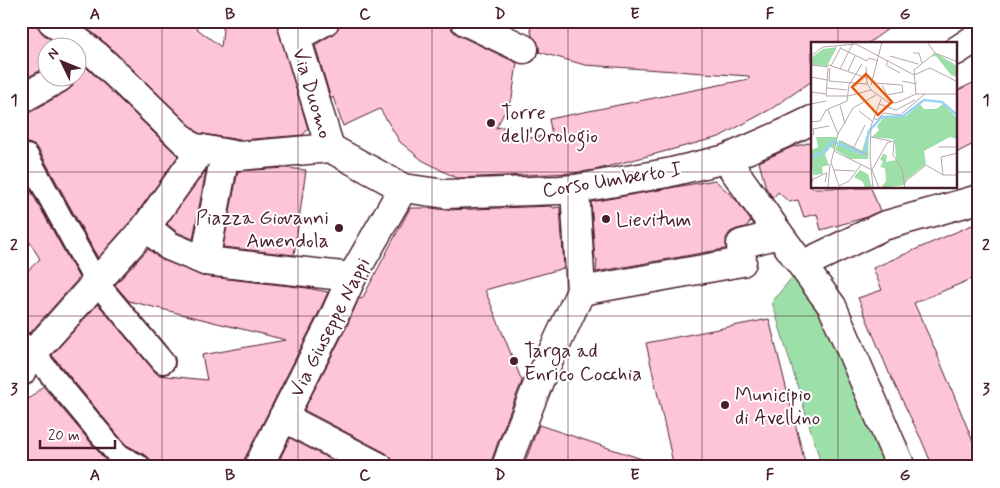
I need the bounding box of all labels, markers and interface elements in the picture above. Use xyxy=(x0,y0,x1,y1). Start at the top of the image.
text: A xyxy=(90,4,100,25)
text: B xyxy=(225,4,235,25)
text: C xyxy=(359,4,371,25)
text: D xyxy=(494,4,506,25)
text: E xyxy=(630,4,640,25)
text: F xyxy=(766,4,775,25)
text: G xyxy=(900,4,911,25)
north arrow xyxy=(38,38,88,88)
inset map xyxy=(811,42,958,189)
text: N xyxy=(43,44,63,63)
street label: Via Duomo xyxy=(285,45,338,142)
text: 1 xyxy=(10,90,18,111)
text: 1 xyxy=(982,90,990,111)
place label: Torre dell'Orologio xyxy=(501,100,598,152)
marker: Torre dell'Orologio xyxy=(485,117,497,129)
street label: Corso Umberto I xyxy=(541,156,684,205)
place label: Piazza Giovanni Amendola xyxy=(196,205,329,255)
place label: Lievitum xyxy=(616,207,691,234)
marker: Lievitum xyxy=(600,213,612,225)
marker: Piazza Giovanni Amendola xyxy=(333,222,345,234)
text: 2 xyxy=(10,235,18,256)
text: 2 xyxy=(982,235,990,256)
street label: Via Giuseppe Nappi xyxy=(284,253,377,402)
place label: Targa ad Enrico Cocchia xyxy=(524,338,642,388)
marker: Targa ad Enrico Cocchia xyxy=(508,355,520,367)
text: 3 xyxy=(10,379,18,400)
text: 3 xyxy=(982,379,990,400)
place label: Municipio di Avellino xyxy=(735,382,820,432)
marker: Municipio di Avellino xyxy=(719,399,731,411)
scale bar xyxy=(40,418,115,450)
text: 20 m xyxy=(48,426,80,446)
text: A xyxy=(90,465,100,486)
text: B xyxy=(225,465,235,486)
text: C xyxy=(359,465,371,486)
text: D xyxy=(494,465,506,486)
text: E xyxy=(630,465,640,486)
text: F xyxy=(766,465,775,486)
text: G xyxy=(900,465,911,486)

